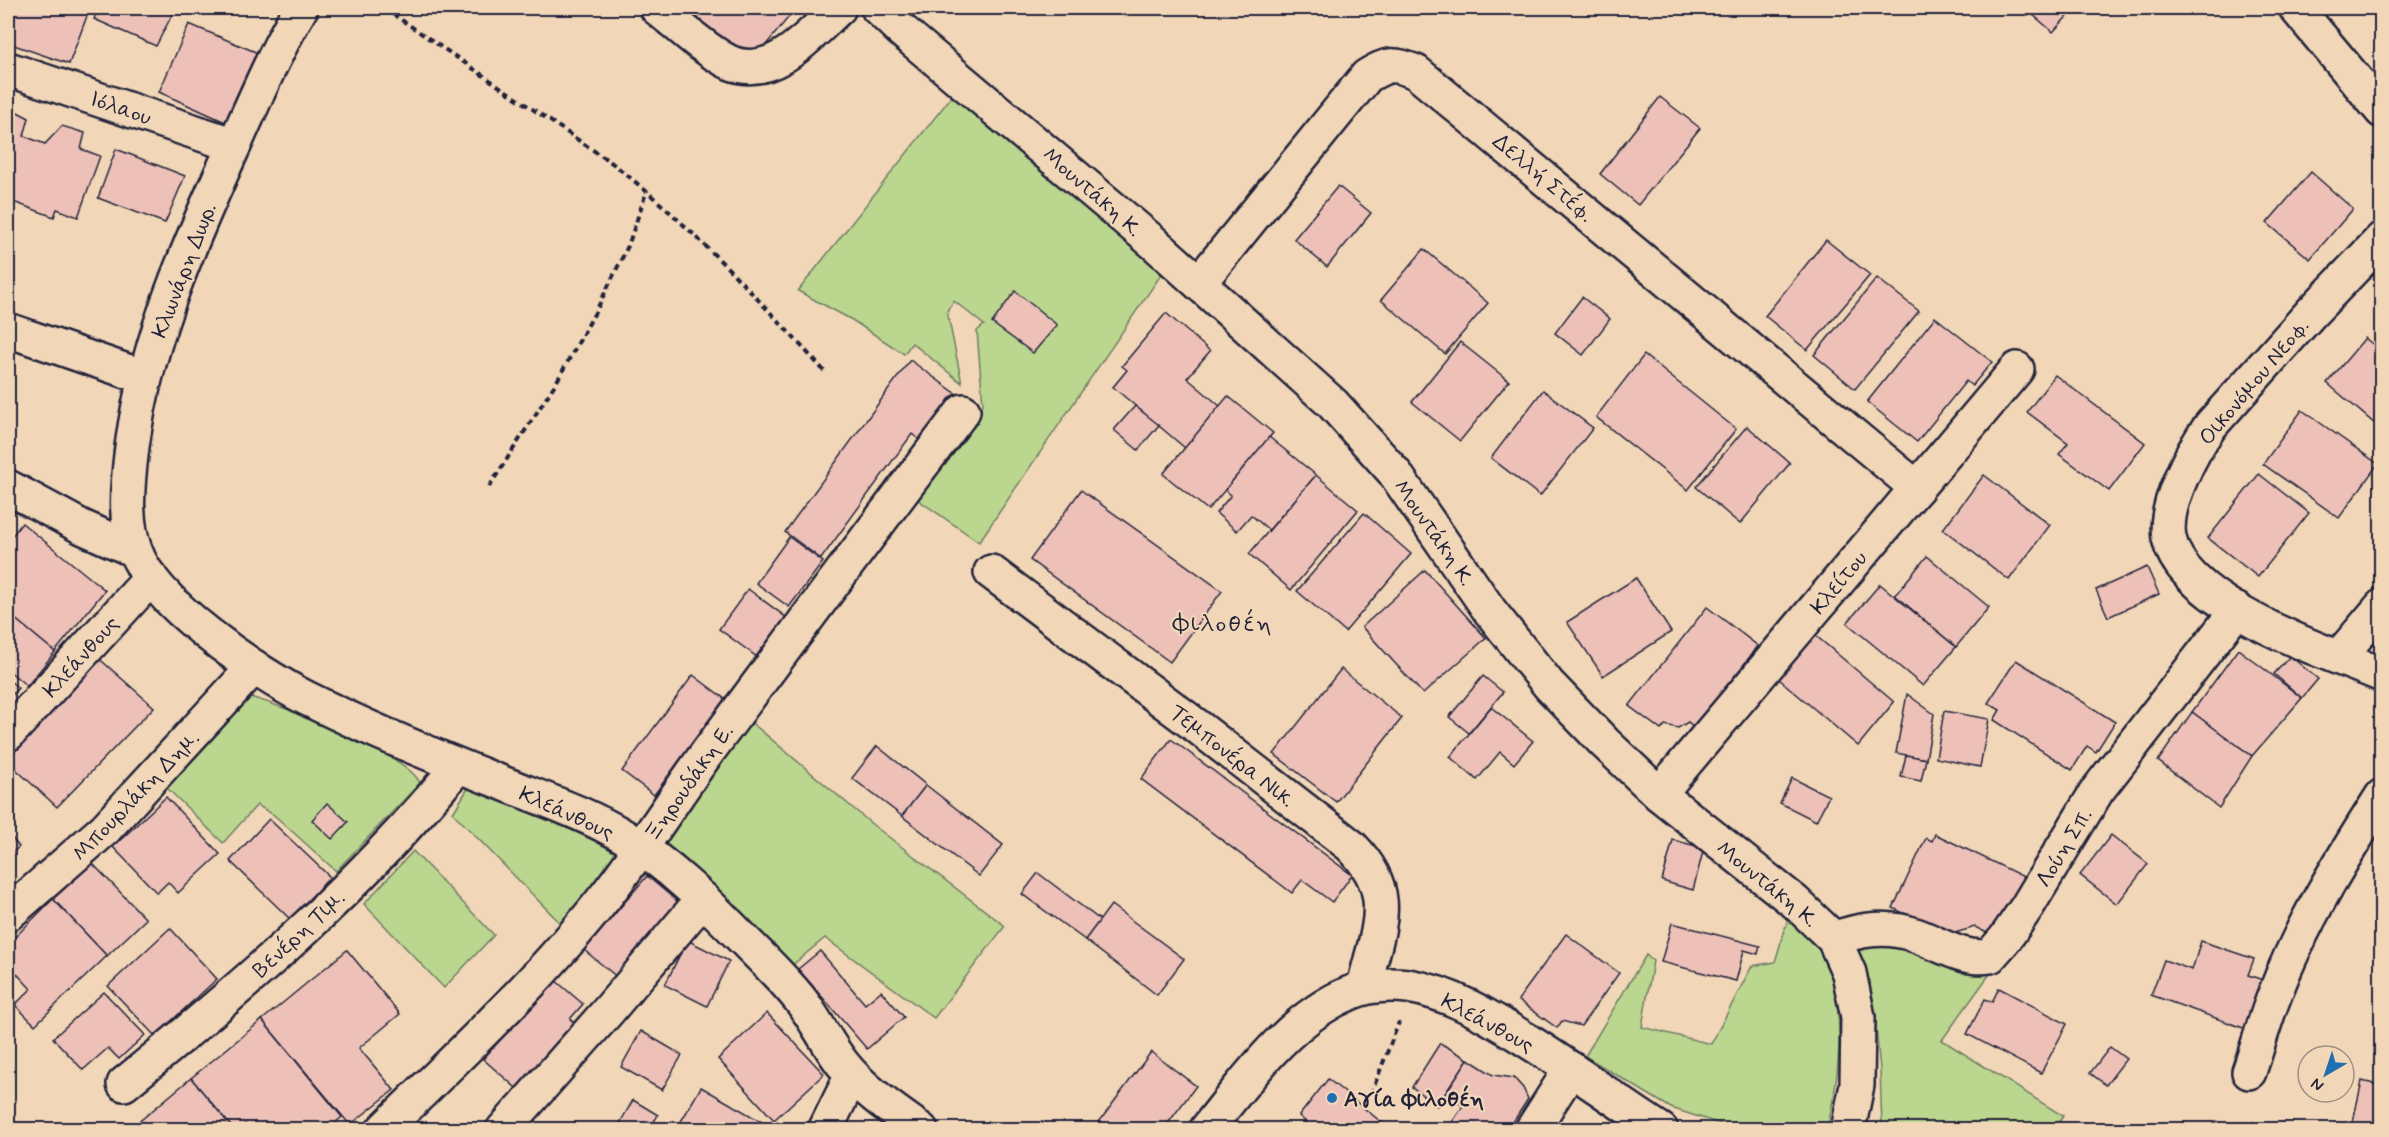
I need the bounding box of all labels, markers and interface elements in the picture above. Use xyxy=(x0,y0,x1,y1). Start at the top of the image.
street label: Ιόλαου xyxy=(86,85,155,132)
street label: Δελλή Στέφ. xyxy=(1486,127,1600,229)
street label: Μουντάκη Κ. xyxy=(1036,142,1147,244)
street label: Κλωνάρη Δωρ. xyxy=(146,199,224,342)
street label: Οικονόμου Νεοφ. xyxy=(2193,313,2316,452)
street label: Μουντάκη Κ. xyxy=(1387,475,1480,592)
street label: Κλείτου xyxy=(1805,546,1874,621)
district label: Φιλοθέη xyxy=(1172,608,1273,640)
street label: Κλεάνθους xyxy=(37,610,126,704)
street label: Τεμπονέρα Νικ. xyxy=(1163,698,1301,814)
street label: Ξηρουδάκη Ε. xyxy=(639,719,740,847)
street label: Μπουρλάκη Δημ. xyxy=(67,725,206,868)
street label: Κλεάνθους xyxy=(514,780,618,847)
street label: Λούη Σπ. xyxy=(2030,803,2099,893)
street label: Μουντάκη Κ. xyxy=(1710,835,1823,934)
street label: Βενέρη Τιμ. xyxy=(246,884,352,985)
street label: Κλεάνθους xyxy=(1436,988,1538,1060)
north arrow xyxy=(2296,1044,2356,1104)
text: N xyxy=(2307,1073,2328,1096)
place label: Αγία Φιλοθέη xyxy=(1344,1085,1484,1114)
marker: Αγία Φιλοθέη xyxy=(1325,1091,1339,1105)

